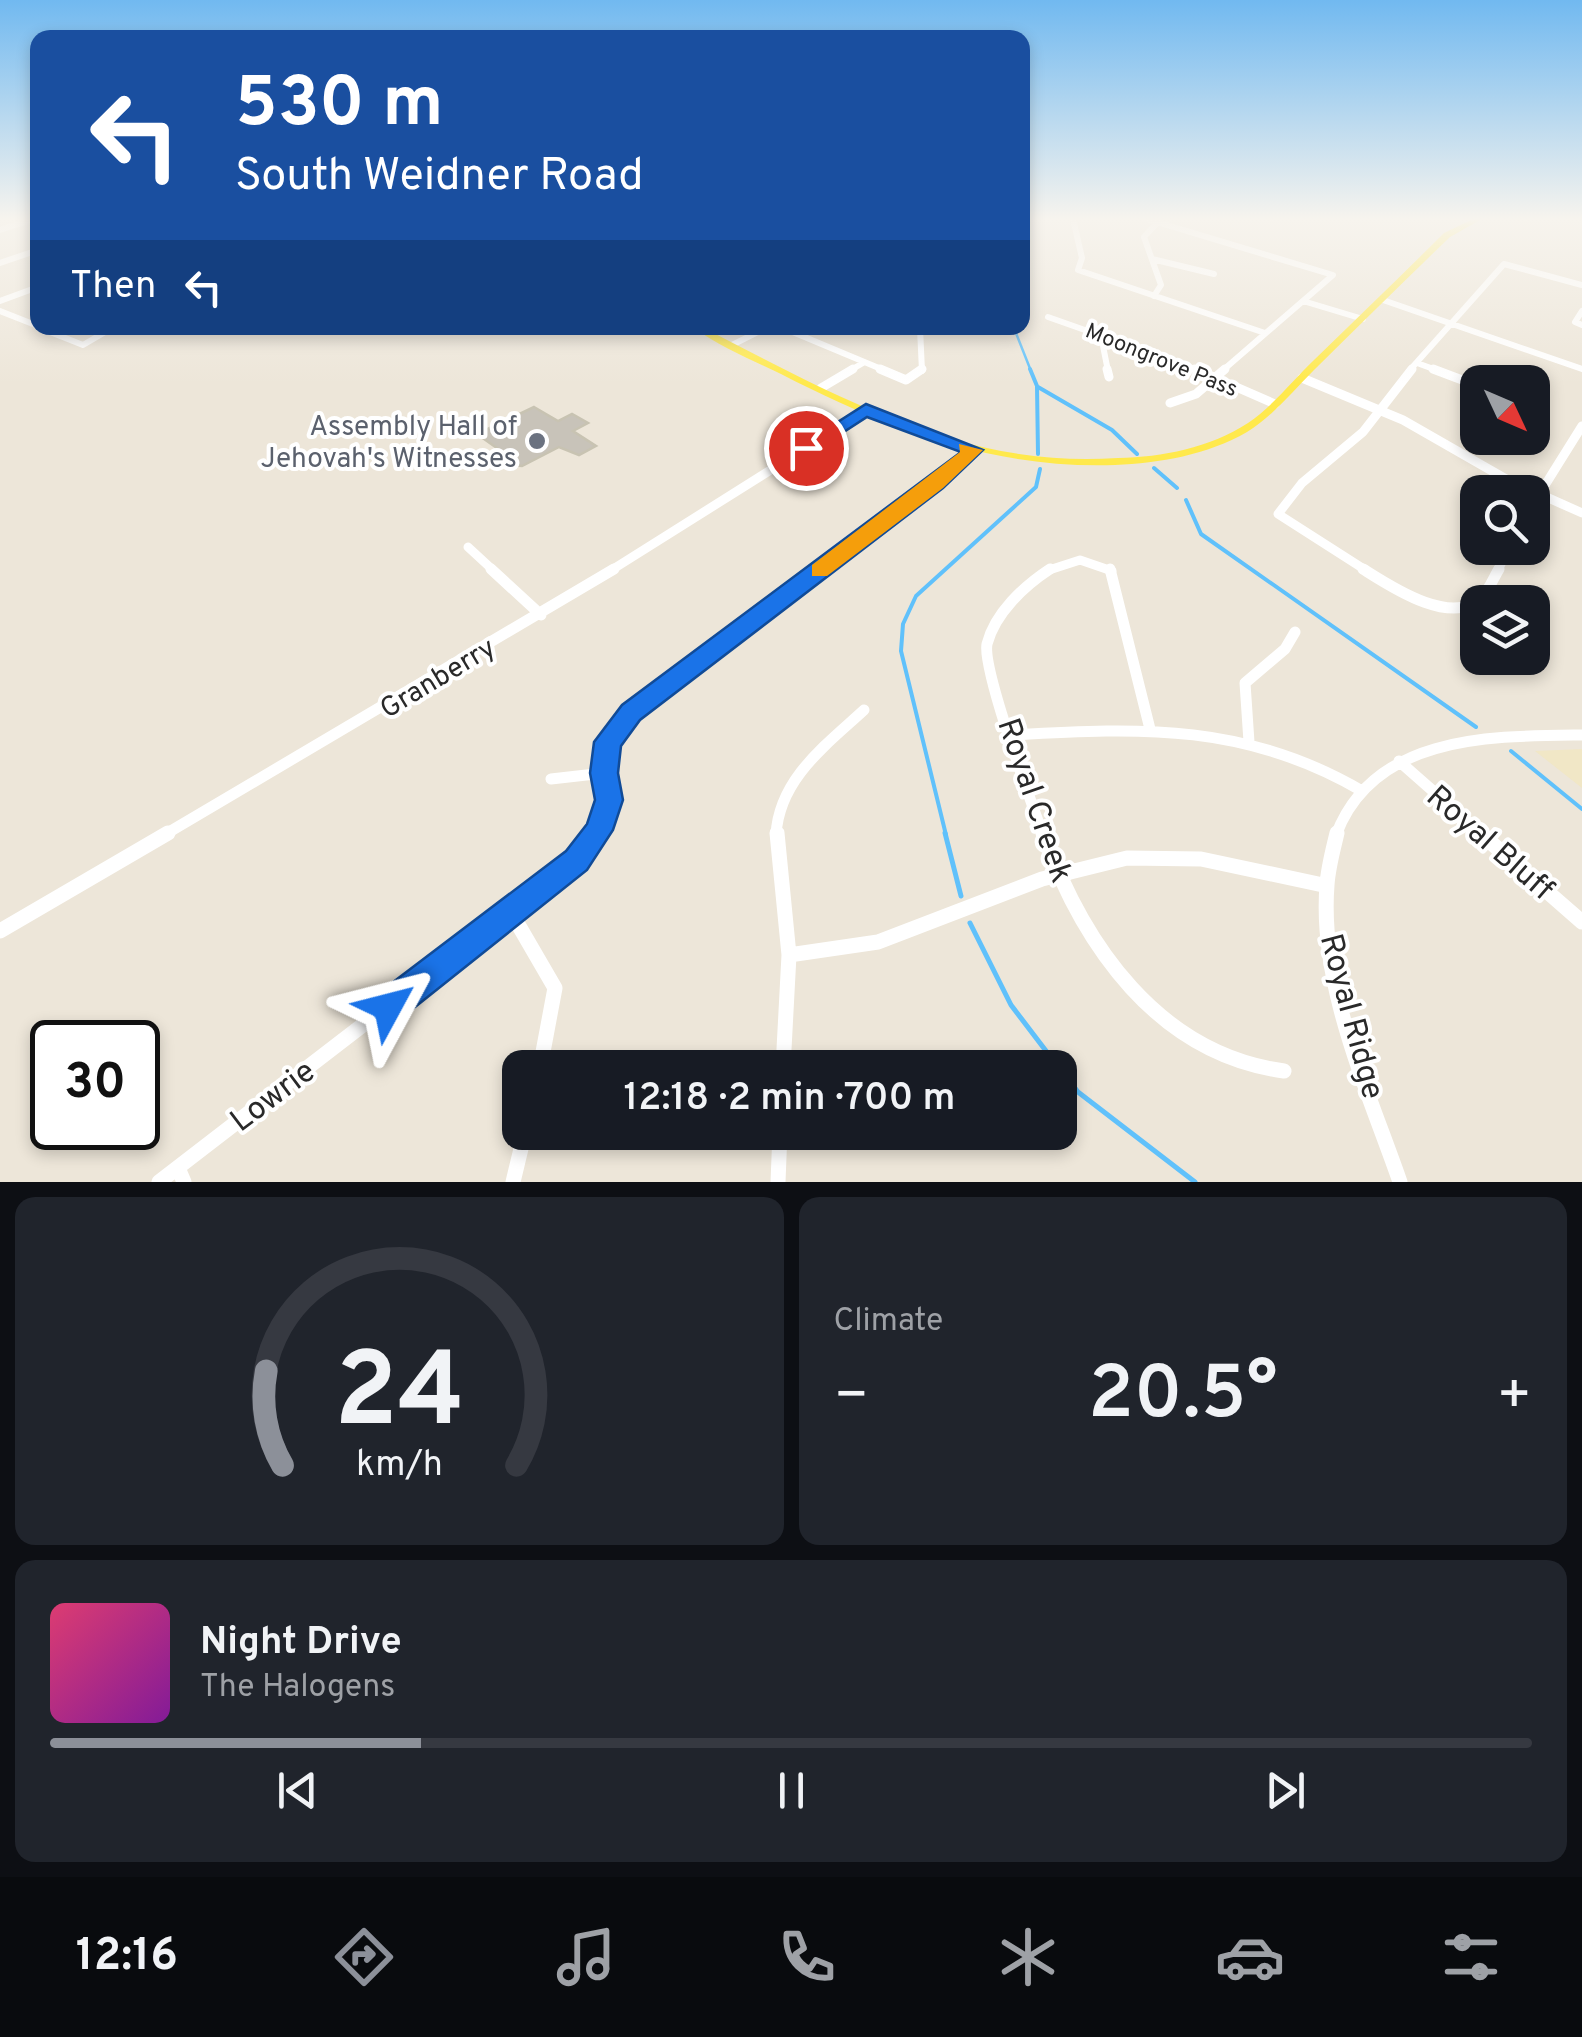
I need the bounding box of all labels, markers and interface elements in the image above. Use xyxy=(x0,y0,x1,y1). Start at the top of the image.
text: 530 m xyxy=(235,62,444,151)
icon: left xyxy=(70,70,200,200)
text: South Weidner Road xyxy=(235,149,643,206)
icon: left xyxy=(176,260,231,315)
text: Then xyxy=(70,263,156,312)
street label: Moongrove Pass xyxy=(1081,319,1241,404)
north arrow xyxy=(1460,365,1550,455)
map controls xyxy=(1460,365,1550,675)
pin xyxy=(764,406,849,491)
place label: Assembly Hall of Jehovah's Witnesses xyxy=(261,410,517,478)
icon: arrive xyxy=(779,421,834,476)
marker: Assembly Hall of Jehovah's Witnesses xyxy=(526,430,548,452)
button: search xyxy=(1460,475,1550,565)
button: layers xyxy=(1460,585,1550,675)
street label: Granberry xyxy=(374,631,503,728)
street label: Royal Creek xyxy=(986,713,1080,889)
street label: Royal Bluff xyxy=(1417,778,1561,911)
street label: Royal Ridge xyxy=(1309,930,1391,1104)
position arrow xyxy=(336,955,440,1059)
speed limit sign: 30 xyxy=(30,1020,160,1150)
street label: Lowrie xyxy=(223,1053,324,1142)
text: 12:18 · 2 min · 700 m xyxy=(623,1075,956,1124)
text: Climate xyxy=(834,1302,943,1342)
text: 24 xyxy=(334,1331,464,1463)
text: 20.5° xyxy=(1088,1350,1278,1445)
text: − xyxy=(834,1363,869,1433)
text: + xyxy=(1497,1363,1532,1433)
text: km/h xyxy=(356,1443,443,1489)
text: Night Drive xyxy=(200,1619,402,1668)
text: The Halogens xyxy=(200,1668,395,1708)
icon: previous xyxy=(270,1763,325,1818)
icon: pause xyxy=(764,1763,819,1818)
icon: next xyxy=(1258,1763,1313,1818)
icon: directions xyxy=(329,1922,399,1992)
icon: music xyxy=(551,1922,621,1992)
icon: phone xyxy=(772,1922,842,1992)
icon: climate xyxy=(993,1922,1063,1992)
icon: car xyxy=(1215,1922,1285,1992)
icon: filters xyxy=(1436,1922,1506,1992)
text: 12:16 xyxy=(76,1929,178,1986)

